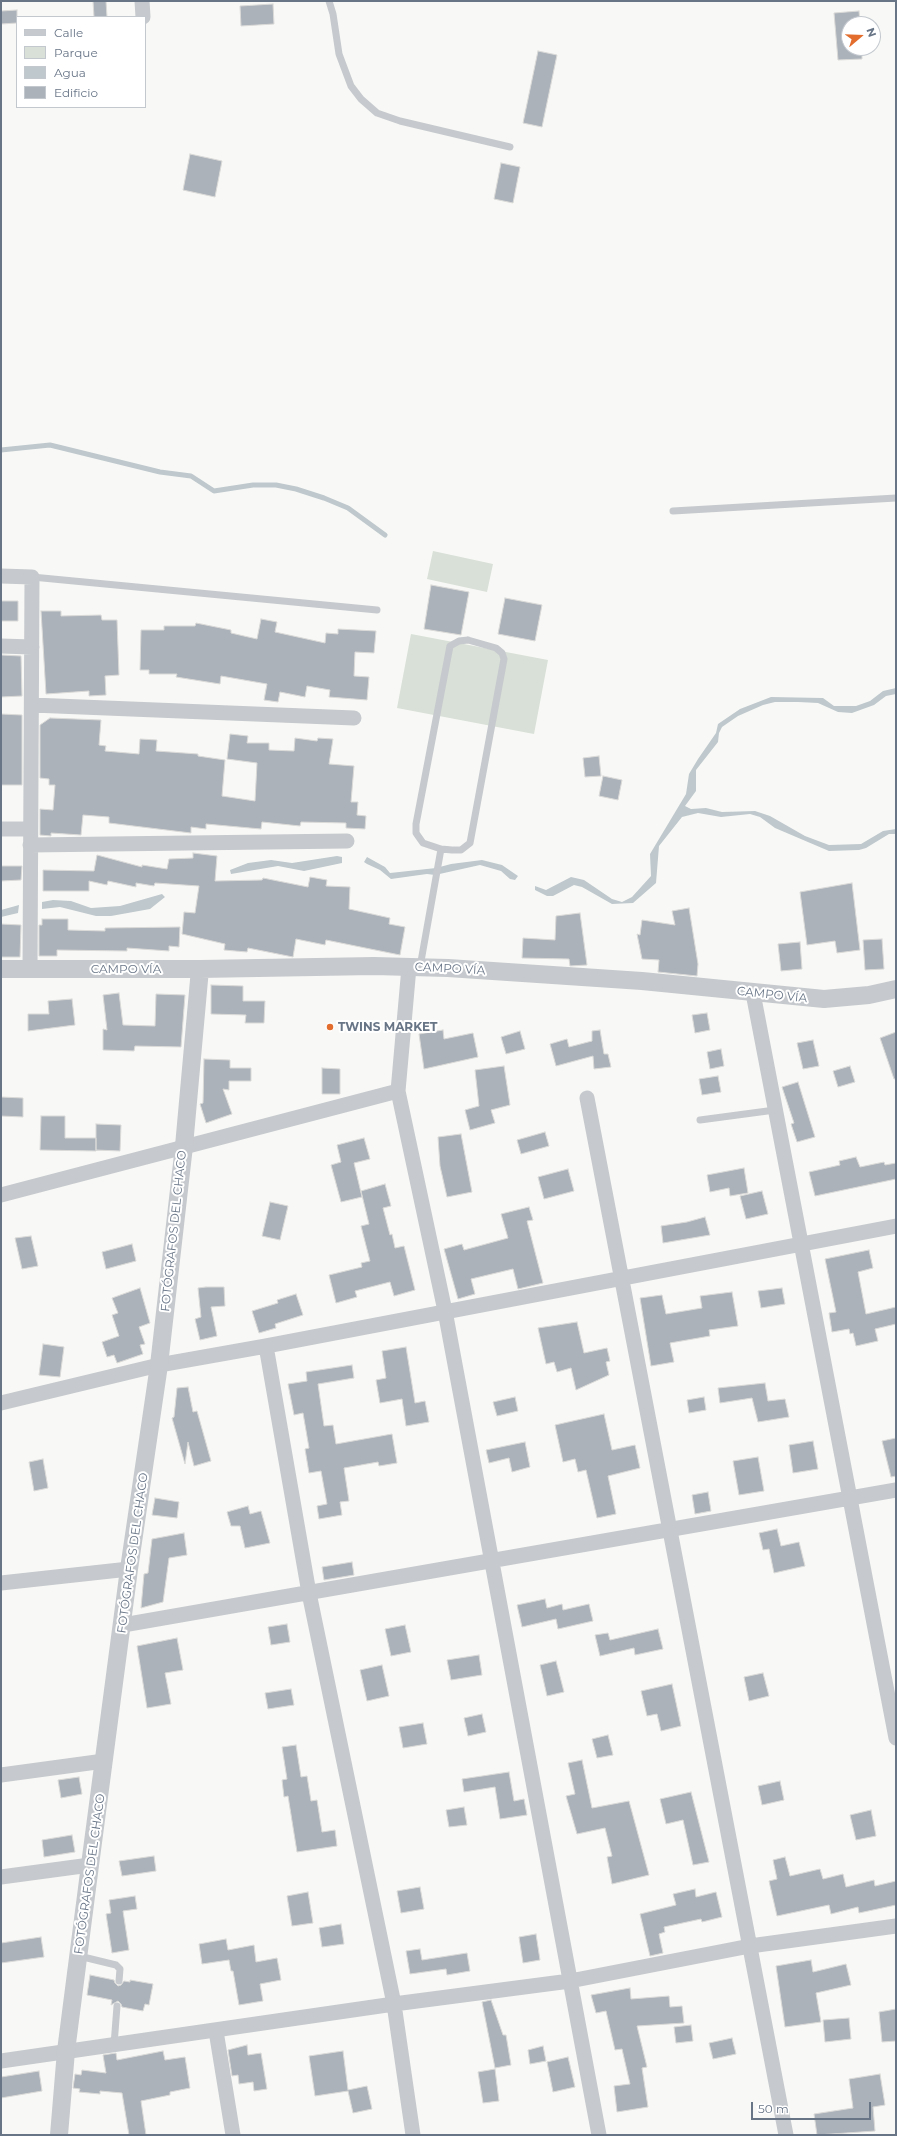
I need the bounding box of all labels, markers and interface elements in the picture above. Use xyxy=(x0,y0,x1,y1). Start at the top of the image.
legend xyxy=(16,16,146,108)
north arrow xyxy=(841,16,881,56)
text: Calle xyxy=(54,25,83,40)
text: N xyxy=(863,26,879,39)
text: Parque xyxy=(54,45,98,60)
text: Agua xyxy=(54,65,86,80)
text: Edificio xyxy=(54,85,98,100)
street label: CAMPO VÍA xyxy=(414,960,486,978)
street label: CAMPO VÍA xyxy=(91,962,161,976)
street label: CAMPO VÍA xyxy=(736,984,808,1006)
place label: TWINS MARKET xyxy=(338,1020,438,1034)
marker: TWINS MARKET xyxy=(325,1022,335,1032)
street label: FOTÓGRAFOS DEL CHACO xyxy=(158,1150,190,1312)
street label: FOTÓGRAFOS DEL CHACO xyxy=(115,1472,151,1634)
street label: FOTÓGRAFOS DEL CHACO xyxy=(72,1793,108,1955)
scale bar xyxy=(753,2094,873,2120)
text: 50 m xyxy=(758,2101,789,2116)

